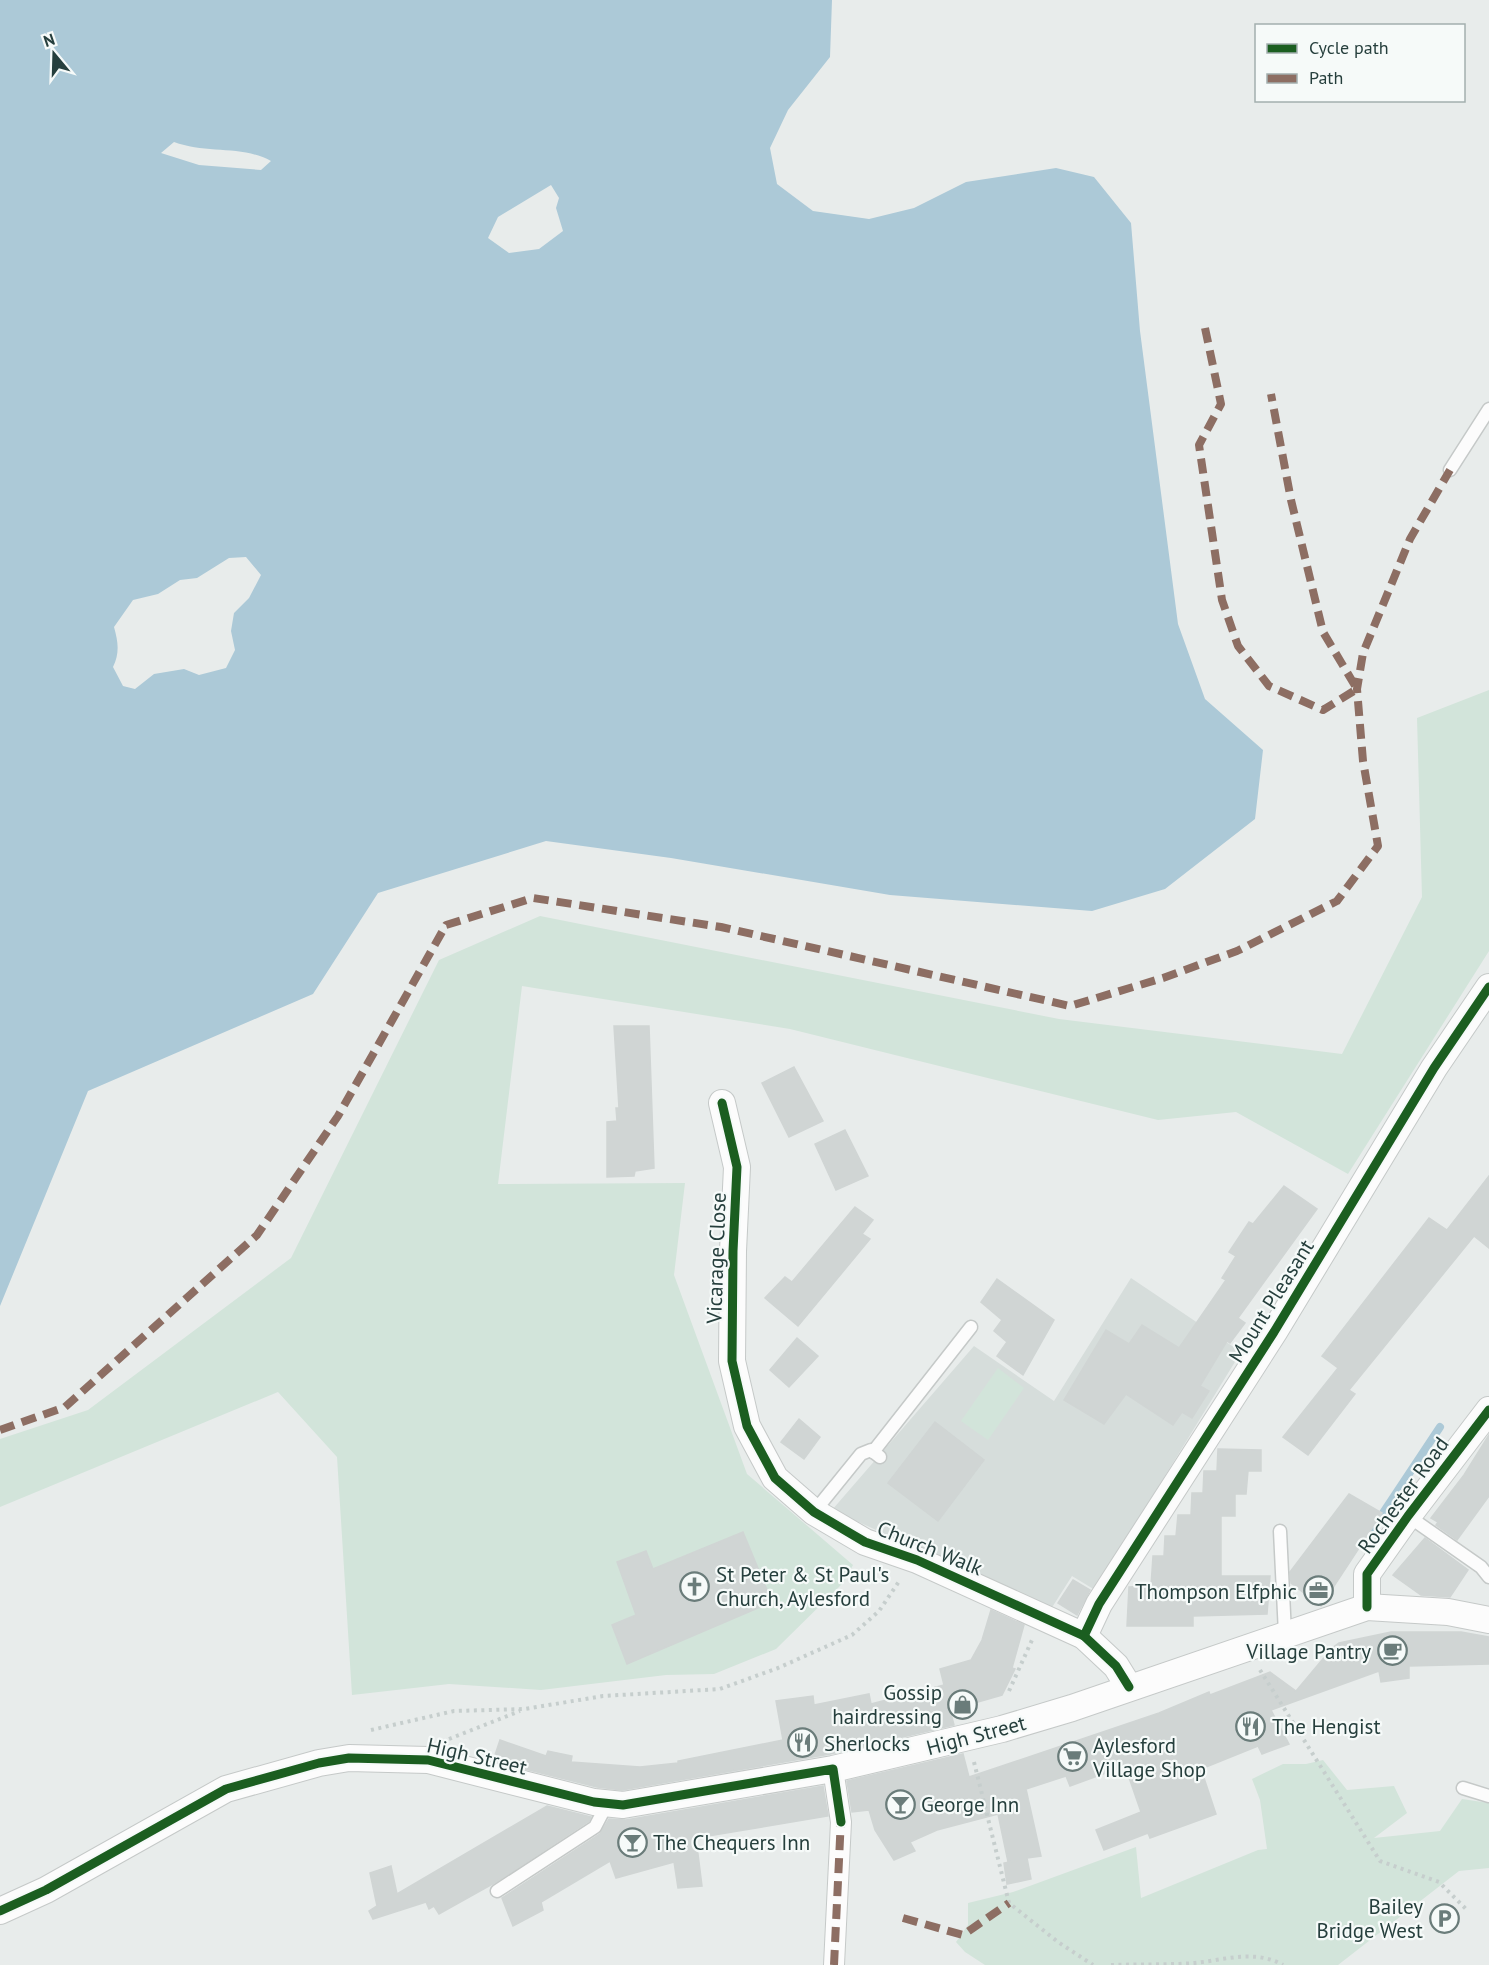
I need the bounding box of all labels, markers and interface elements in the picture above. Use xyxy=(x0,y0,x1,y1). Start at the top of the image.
north arrow xyxy=(24,24,84,84)
legend xyxy=(1255,24,1465,102)
text: N xyxy=(41,29,57,51)
text: Cycle path xyxy=(1309,36,1389,59)
text: Path xyxy=(1309,66,1343,89)
street label: Vicarage Close xyxy=(700,1192,732,1325)
street label: Mount Pleasant xyxy=(1222,1234,1320,1368)
street label: Rochester Road xyxy=(1352,1431,1454,1559)
street label: Church Walk xyxy=(873,1515,987,1581)
place label: St Peter & St Paul's Church, Aylesford xyxy=(716,1561,889,1612)
church icon: St Peter & St Paul's Church, Aylesford xyxy=(679,1570,711,1602)
office icon: Thompson Elfphic xyxy=(1302,1575,1334,1607)
place label: Thompson Elfphic xyxy=(1135,1578,1297,1605)
cafe icon: Village Pantry xyxy=(1376,1635,1408,1667)
place label: Village Pantry xyxy=(1245,1638,1371,1665)
place label: Gossip hairdressing xyxy=(832,1679,942,1730)
shop icon: Gossip hairdressing xyxy=(947,1688,979,1720)
street label: High Street xyxy=(923,1709,1029,1761)
restaurant icon: The Hengist xyxy=(1235,1710,1267,1742)
place label: The Hengist xyxy=(1272,1713,1381,1740)
restaurant icon: Sherlocks xyxy=(787,1727,819,1759)
place label: Sherlocks xyxy=(824,1730,910,1757)
street label: High Street xyxy=(424,1731,530,1781)
place label: Aylesford Village Shop xyxy=(1092,1732,1206,1783)
supermarket icon: Aylesford Village Shop xyxy=(1056,1741,1088,1773)
bar icon: George Inn xyxy=(884,1788,916,1820)
place label: George Inn xyxy=(921,1791,1019,1818)
bar icon: The Chequers Inn xyxy=(616,1826,648,1858)
place label: The Chequers Inn xyxy=(653,1829,810,1856)
place label: Bailey Bridge West xyxy=(1316,1893,1423,1944)
parking icon: Bailey Bridge West xyxy=(1428,1902,1460,1934)

